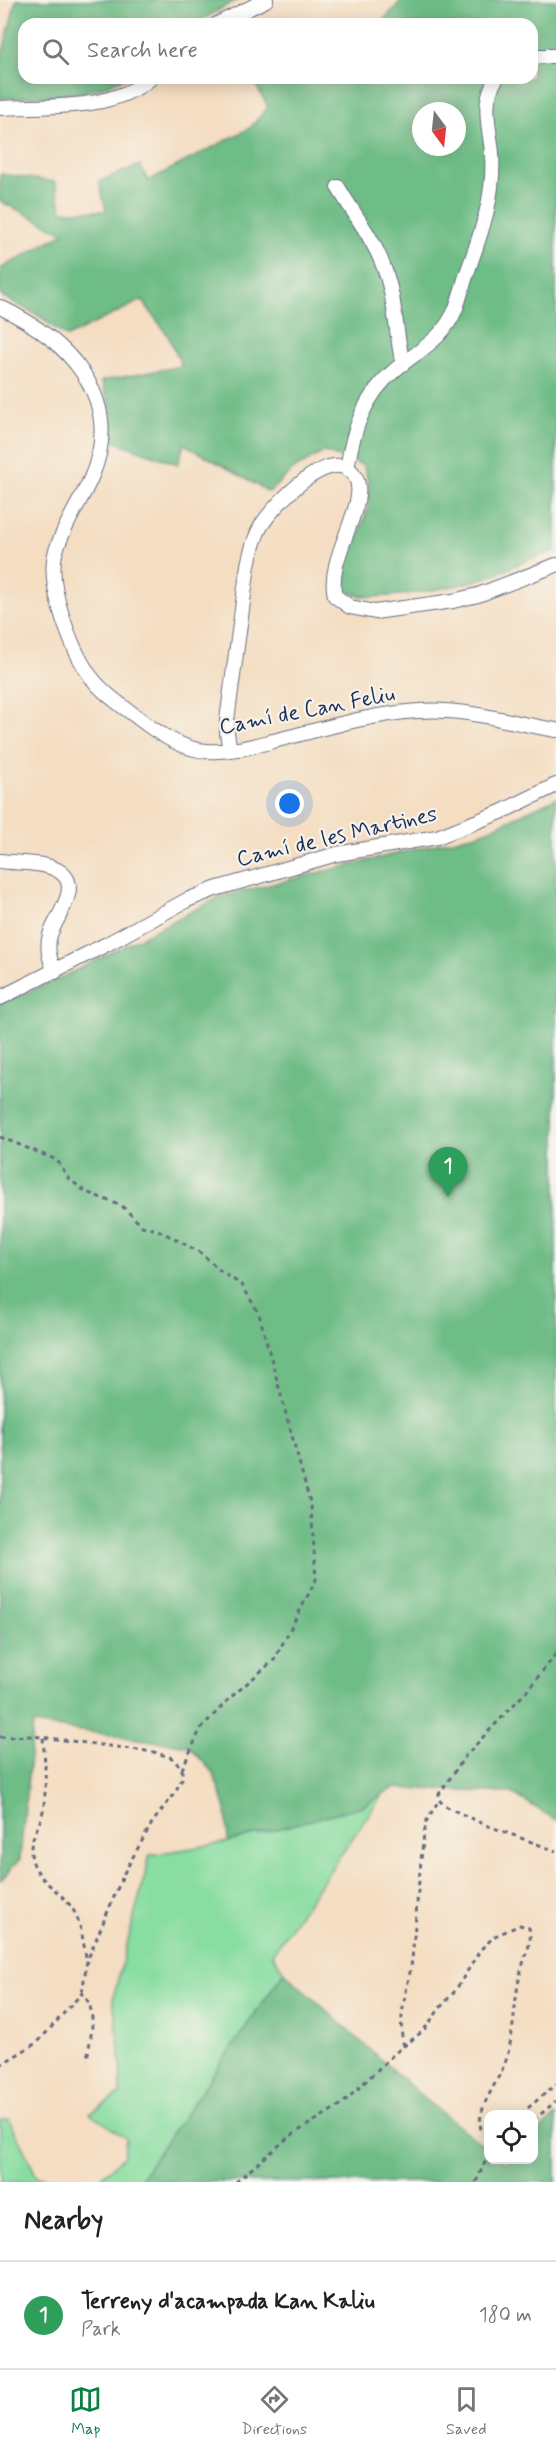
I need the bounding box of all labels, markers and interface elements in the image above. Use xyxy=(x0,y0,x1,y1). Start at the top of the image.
search box xyxy=(18,18,538,84)
icon: search xyxy=(39,35,72,68)
text: Search here xyxy=(87,37,198,65)
north arrow xyxy=(412,102,466,156)
street label: Camí de Can Feliu xyxy=(217,680,397,742)
your location xyxy=(275,789,304,818)
street label: Camí de les Martines xyxy=(234,800,440,874)
pin: 1 xyxy=(428,1148,468,1197)
map controls xyxy=(484,2110,538,2164)
button: locate xyxy=(484,2110,538,2164)
text: Nearby xyxy=(24,2204,103,2238)
text: Terreny d'acampada Kan Kaliu xyxy=(81,2288,375,2316)
text: 1 xyxy=(39,2302,48,2329)
text: 180 m xyxy=(479,2302,532,2329)
text: Park xyxy=(81,2316,121,2343)
tab: Map xyxy=(69,2383,102,2440)
tab: Directions xyxy=(241,2383,307,2440)
tab: Saved xyxy=(446,2383,487,2440)

